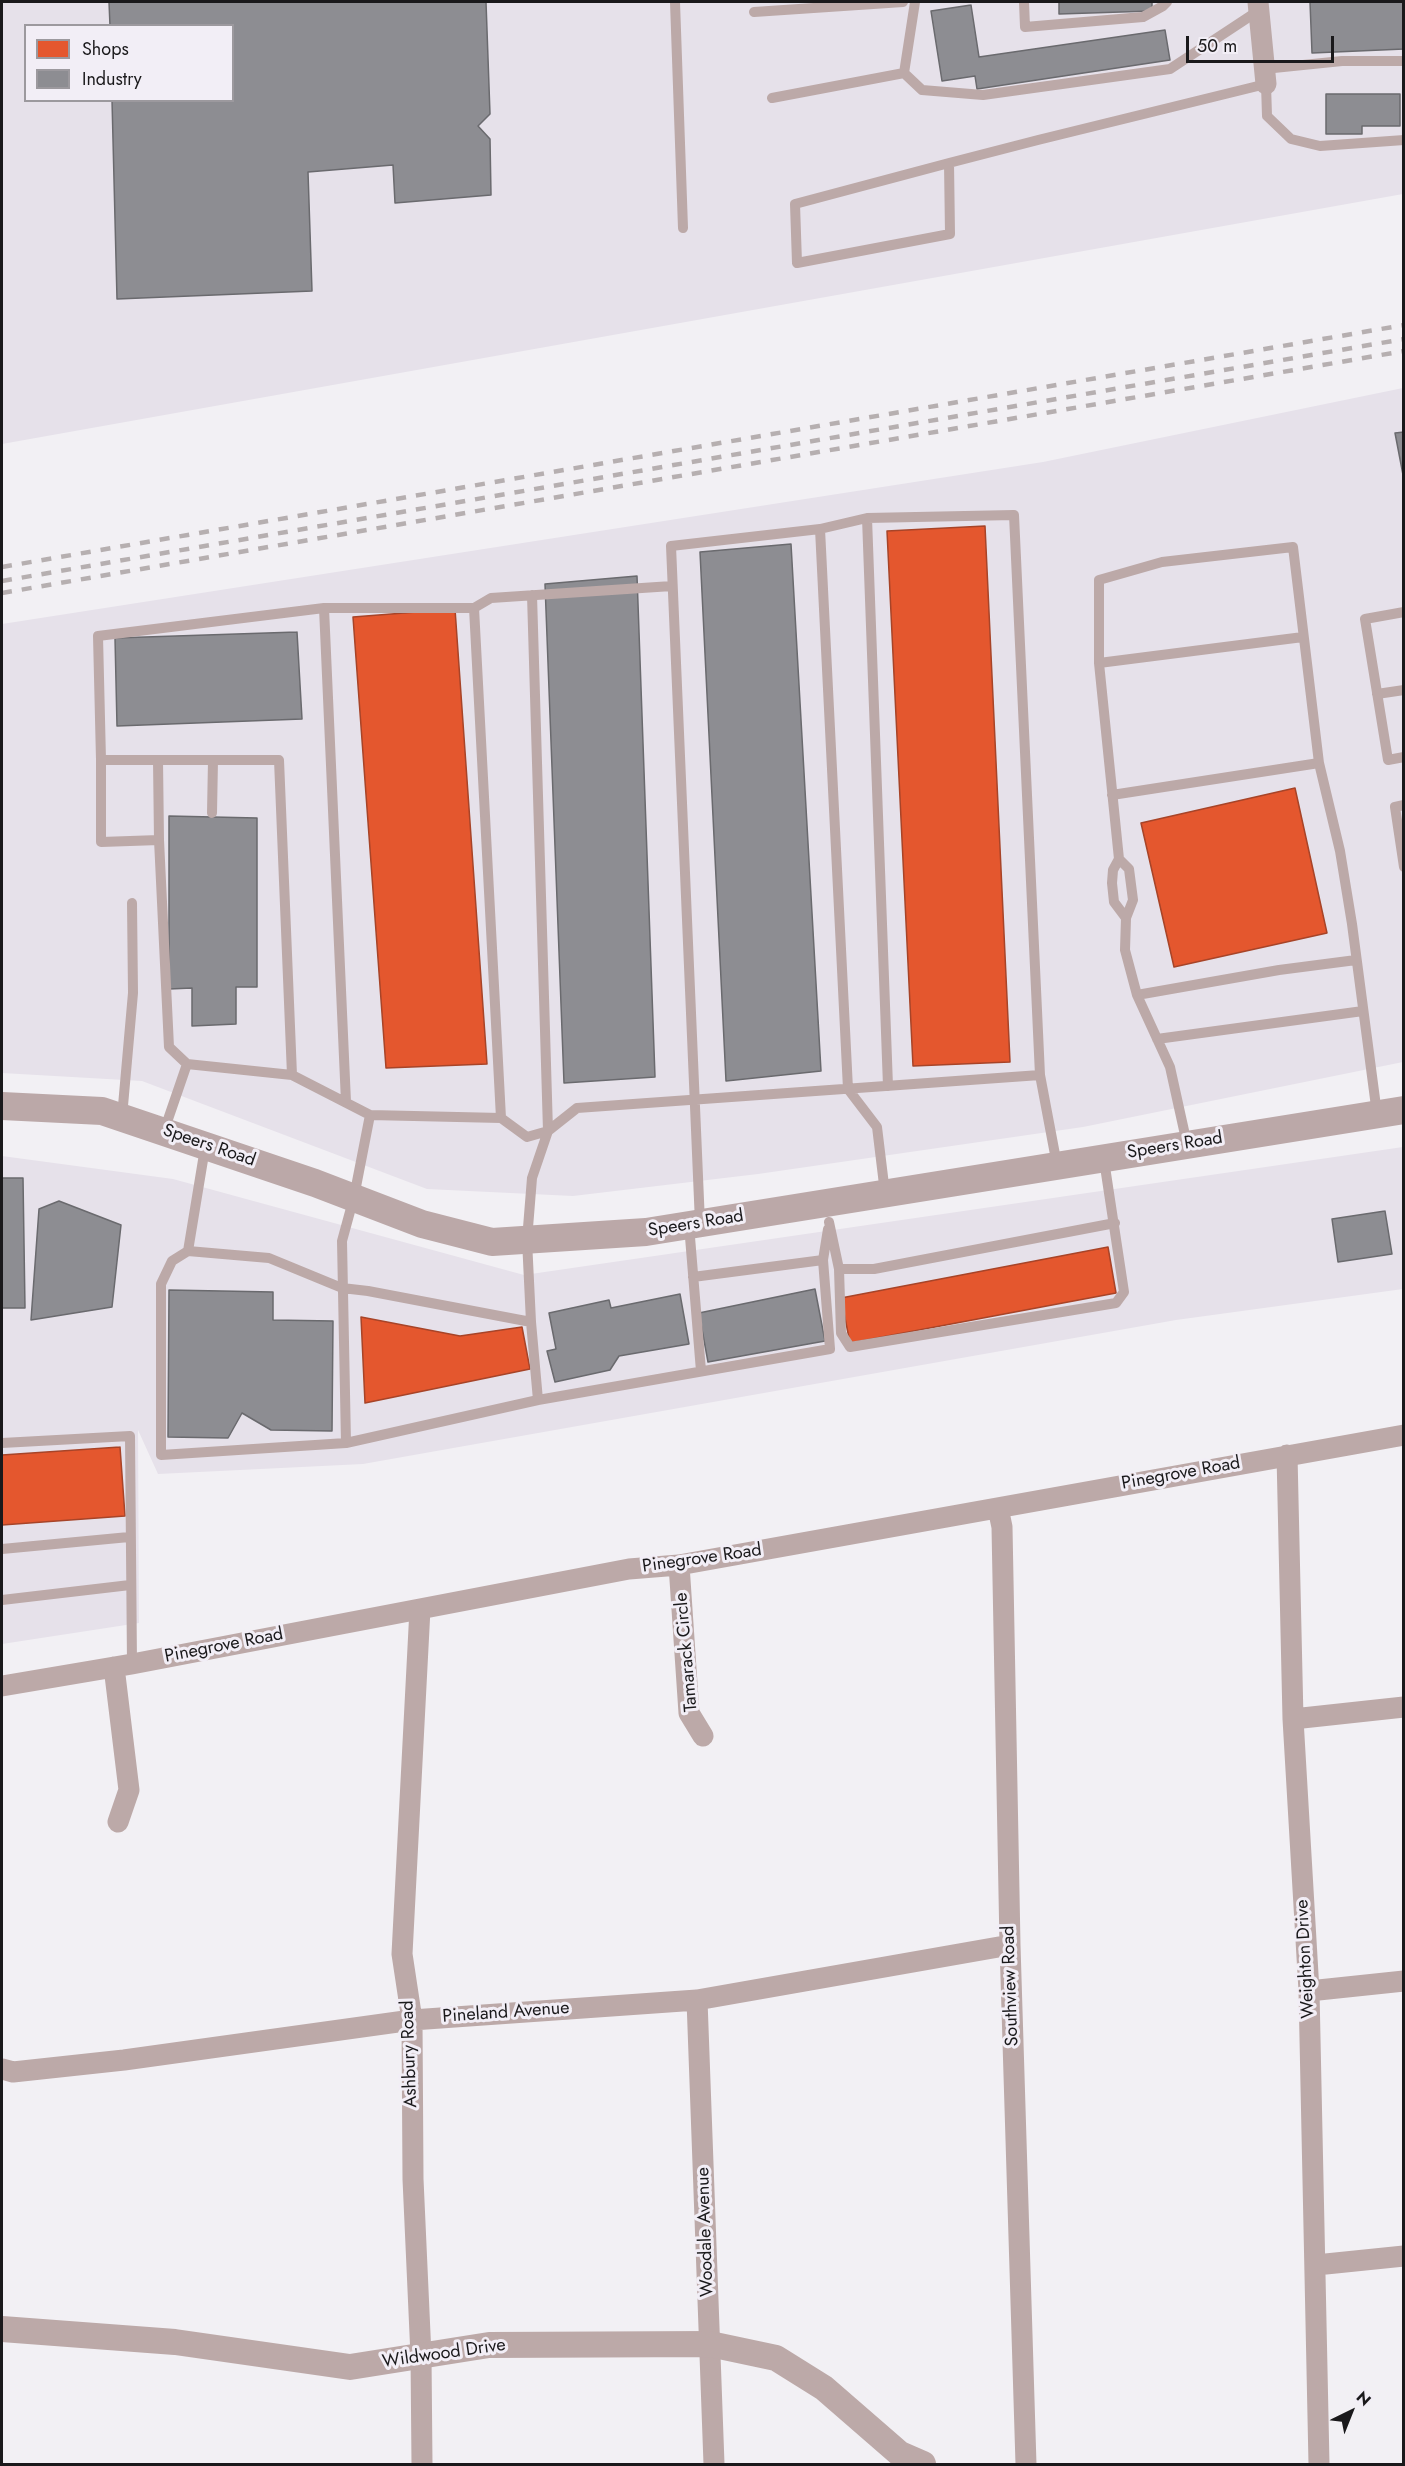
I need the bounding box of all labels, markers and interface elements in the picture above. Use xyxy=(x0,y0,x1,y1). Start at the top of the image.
legend xyxy=(24,24,234,102)
scale bar xyxy=(1189,24,1338,62)
text: 50 m xyxy=(1197,33,1237,59)
text: Shops xyxy=(82,36,129,62)
text: Industry xyxy=(82,66,142,92)
street label: Speers Road xyxy=(160,1120,258,1172)
street label: Speers Road xyxy=(1126,1128,1224,1164)
street label: Speers Road xyxy=(647,1206,745,1242)
street label: Pinegrove Road xyxy=(1120,1453,1242,1495)
street label: Pinegrove Road xyxy=(641,1540,763,1578)
street label: Tamarack Circle xyxy=(671,1591,703,1713)
street label: Pinegrove Road xyxy=(163,1624,285,1668)
street label: Weighton Drive xyxy=(1292,1899,1320,2019)
street label: Southview Road xyxy=(998,1925,1024,2047)
street label: Pineland Avenue xyxy=(442,1998,570,2028)
street label: Ashbury Road xyxy=(397,2000,423,2108)
street label: Woodale Avenue xyxy=(693,2167,719,2297)
street label: Wildwood Drive xyxy=(381,2335,507,2373)
north arrow xyxy=(1321,2382,1381,2442)
text: N xyxy=(1351,2386,1376,2411)

